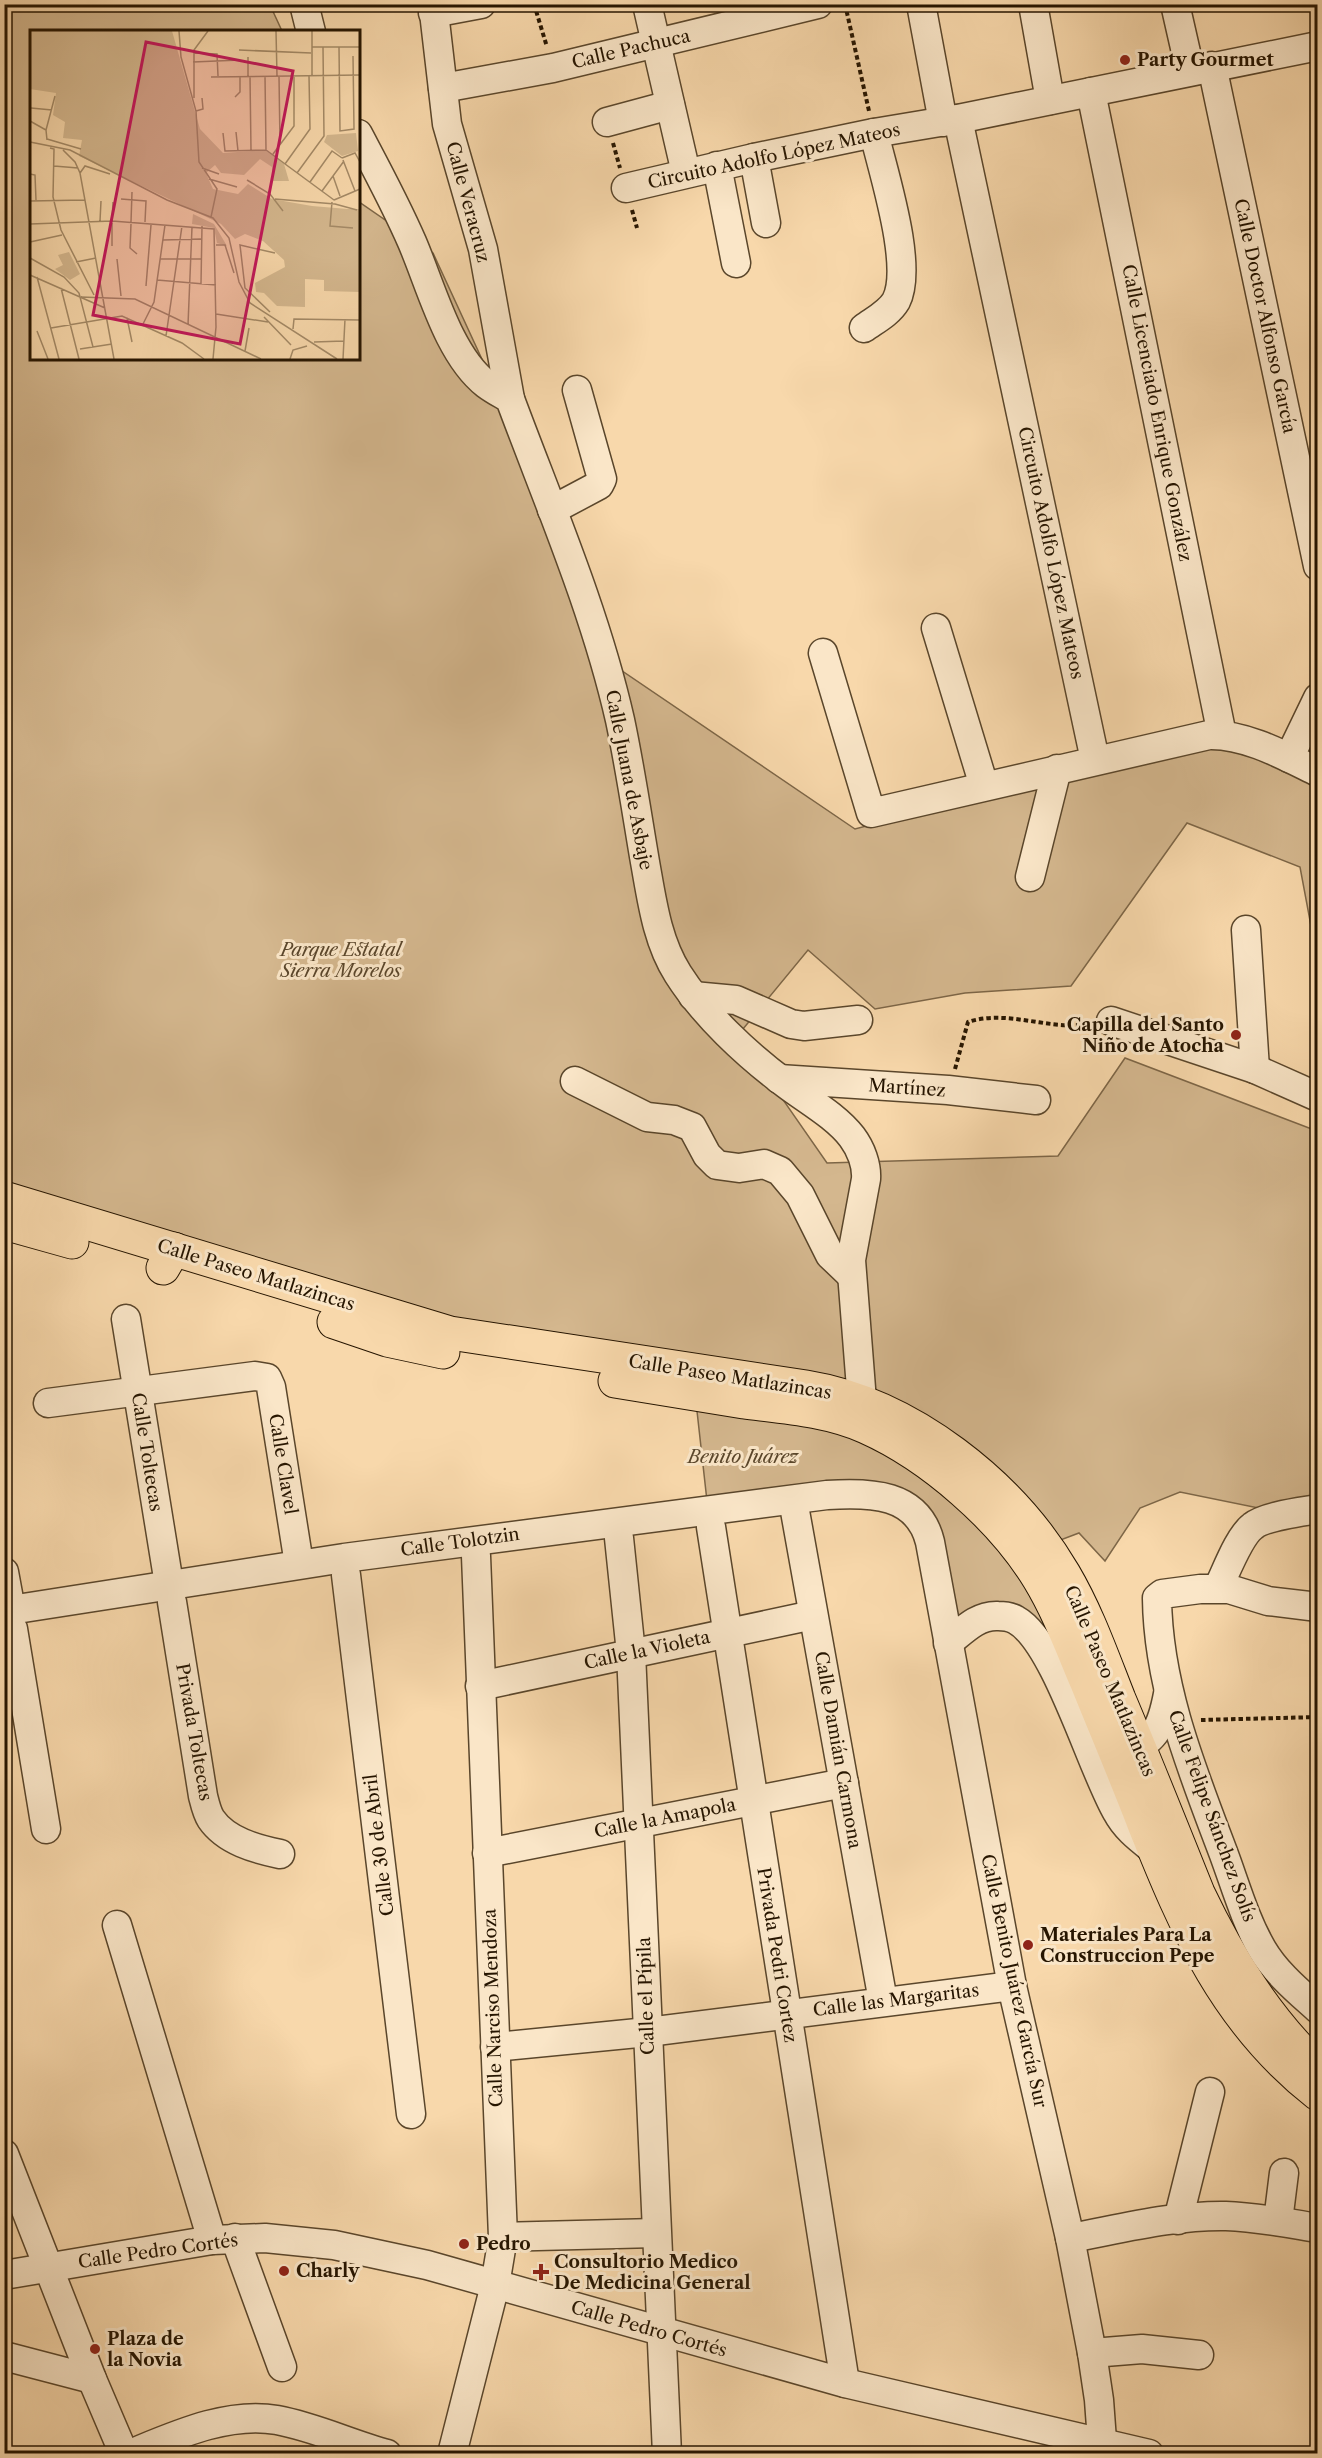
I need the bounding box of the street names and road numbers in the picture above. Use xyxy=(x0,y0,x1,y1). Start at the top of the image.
street label: Calle Pachuca xyxy=(570,25,693,73)
street label: Circuito Adolfo López Mateos xyxy=(646,118,902,194)
street label: Calle Veracruz xyxy=(441,139,495,265)
street label: Calle Doctor Alfonso García xyxy=(1229,197,1301,436)
street label: Calle Licenciado Enrique González xyxy=(1117,263,1197,563)
street label: Circuito Adolfo López Mateos xyxy=(1013,425,1089,681)
street label: Calle Juana de Asbaje xyxy=(601,688,657,872)
street label: Martínez xyxy=(868,1074,946,1102)
street label: Calle Paseo Matlazincas xyxy=(155,1234,357,1316)
street label: Calle Paseo Matlazincas xyxy=(627,1350,833,1404)
street label: Calle Toltecas xyxy=(127,1391,167,1513)
street label: Calle Clavel xyxy=(264,1412,302,1516)
street label: Calle Tolotzin xyxy=(399,1523,521,1561)
street label: Calle Paseo Matlazincas xyxy=(1060,1582,1160,1780)
street label: Calle la Violeta xyxy=(582,1626,713,1674)
street label: Calle Damián Carmona xyxy=(810,1649,866,1851)
street label: Privada Toltecas xyxy=(171,1661,217,1803)
street label: Calle Felipe Sánchez Solís xyxy=(1163,1707,1261,1925)
street label: Calle 30 de Abril xyxy=(359,1773,399,1917)
street label: Calle la Amapola xyxy=(592,1793,738,1843)
street label: Calle Benito Juárez García Sur xyxy=(976,1852,1052,2110)
street label: Privada Pedri Cortez xyxy=(752,1866,802,2044)
street label: Calle Narciso Mendoza xyxy=(479,1908,507,2108)
street label: Calle el Pípila xyxy=(633,1936,659,2055)
street label: Calle las Margaritas xyxy=(812,1979,980,2021)
street label: Calle Pedro Cortés xyxy=(77,2229,239,2273)
street label: Calle Pedro Cortés xyxy=(568,2296,730,2362)

